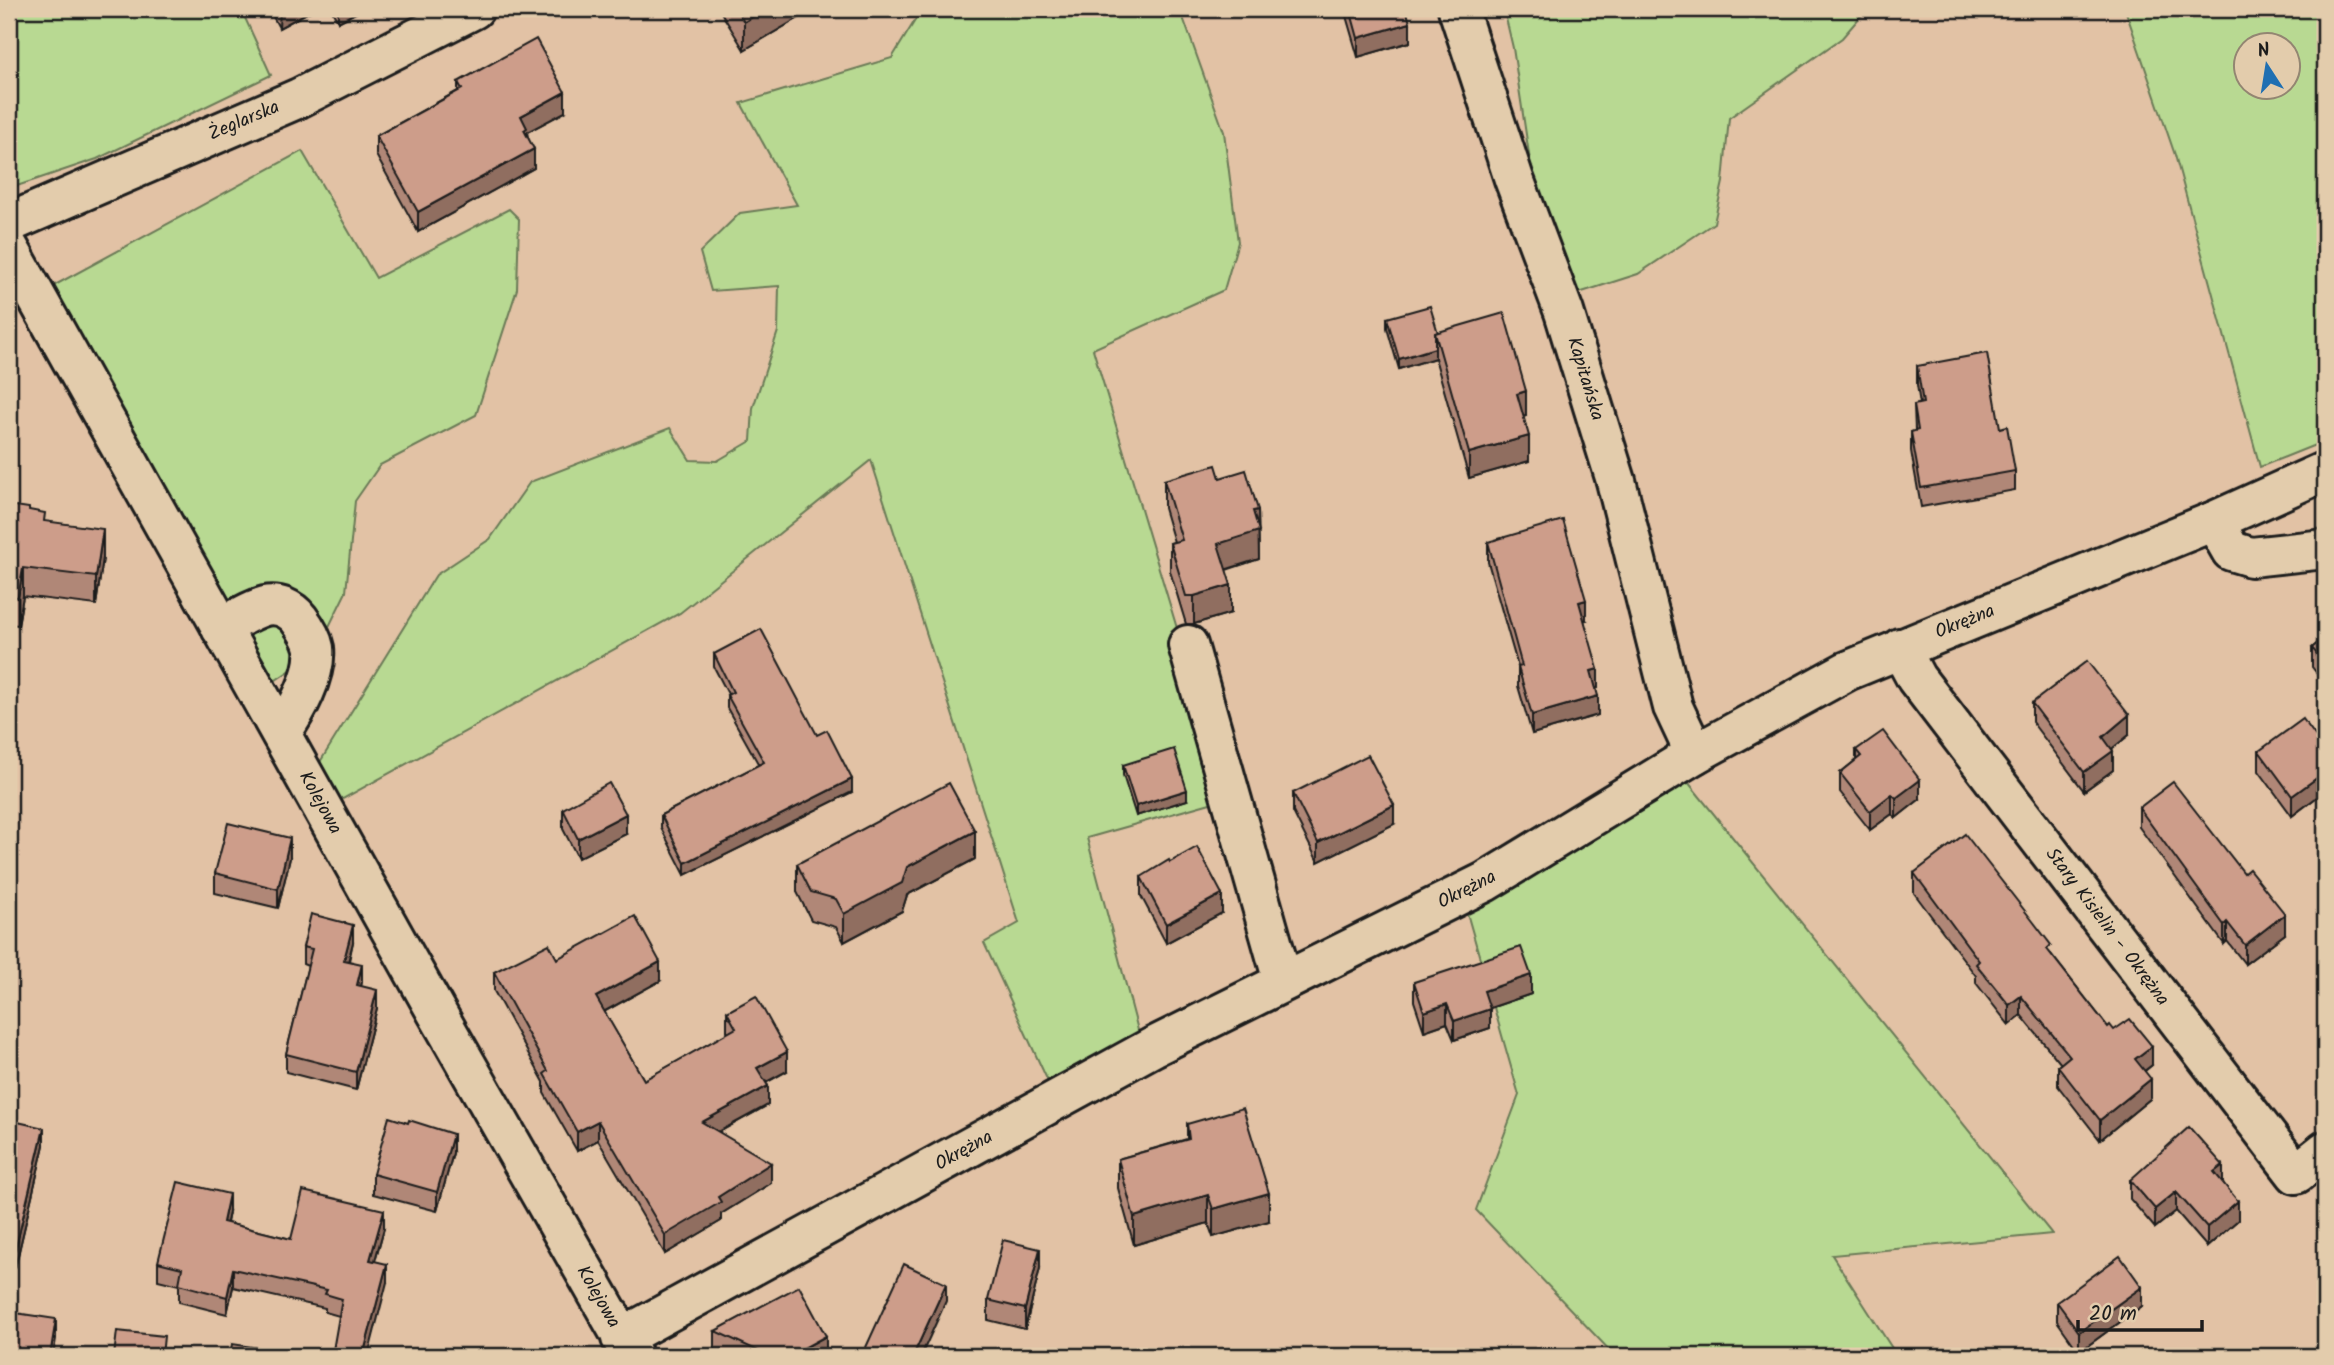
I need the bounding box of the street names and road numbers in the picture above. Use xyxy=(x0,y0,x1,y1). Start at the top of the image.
street label: Żeglarska xyxy=(204,93,284,149)
street label: Kapitańska xyxy=(1558,333,1612,425)
street label: Okrężna xyxy=(1930,596,2000,648)
street label: Kolejowa xyxy=(290,766,350,840)
street label: Stary Kisielin - Okrężna xyxy=(2037,841,2177,1013)
street label: Okrężna xyxy=(1432,862,1502,918)
street label: Okrężna xyxy=(929,1123,999,1179)
street label: Kolejowa xyxy=(568,1260,628,1334)

